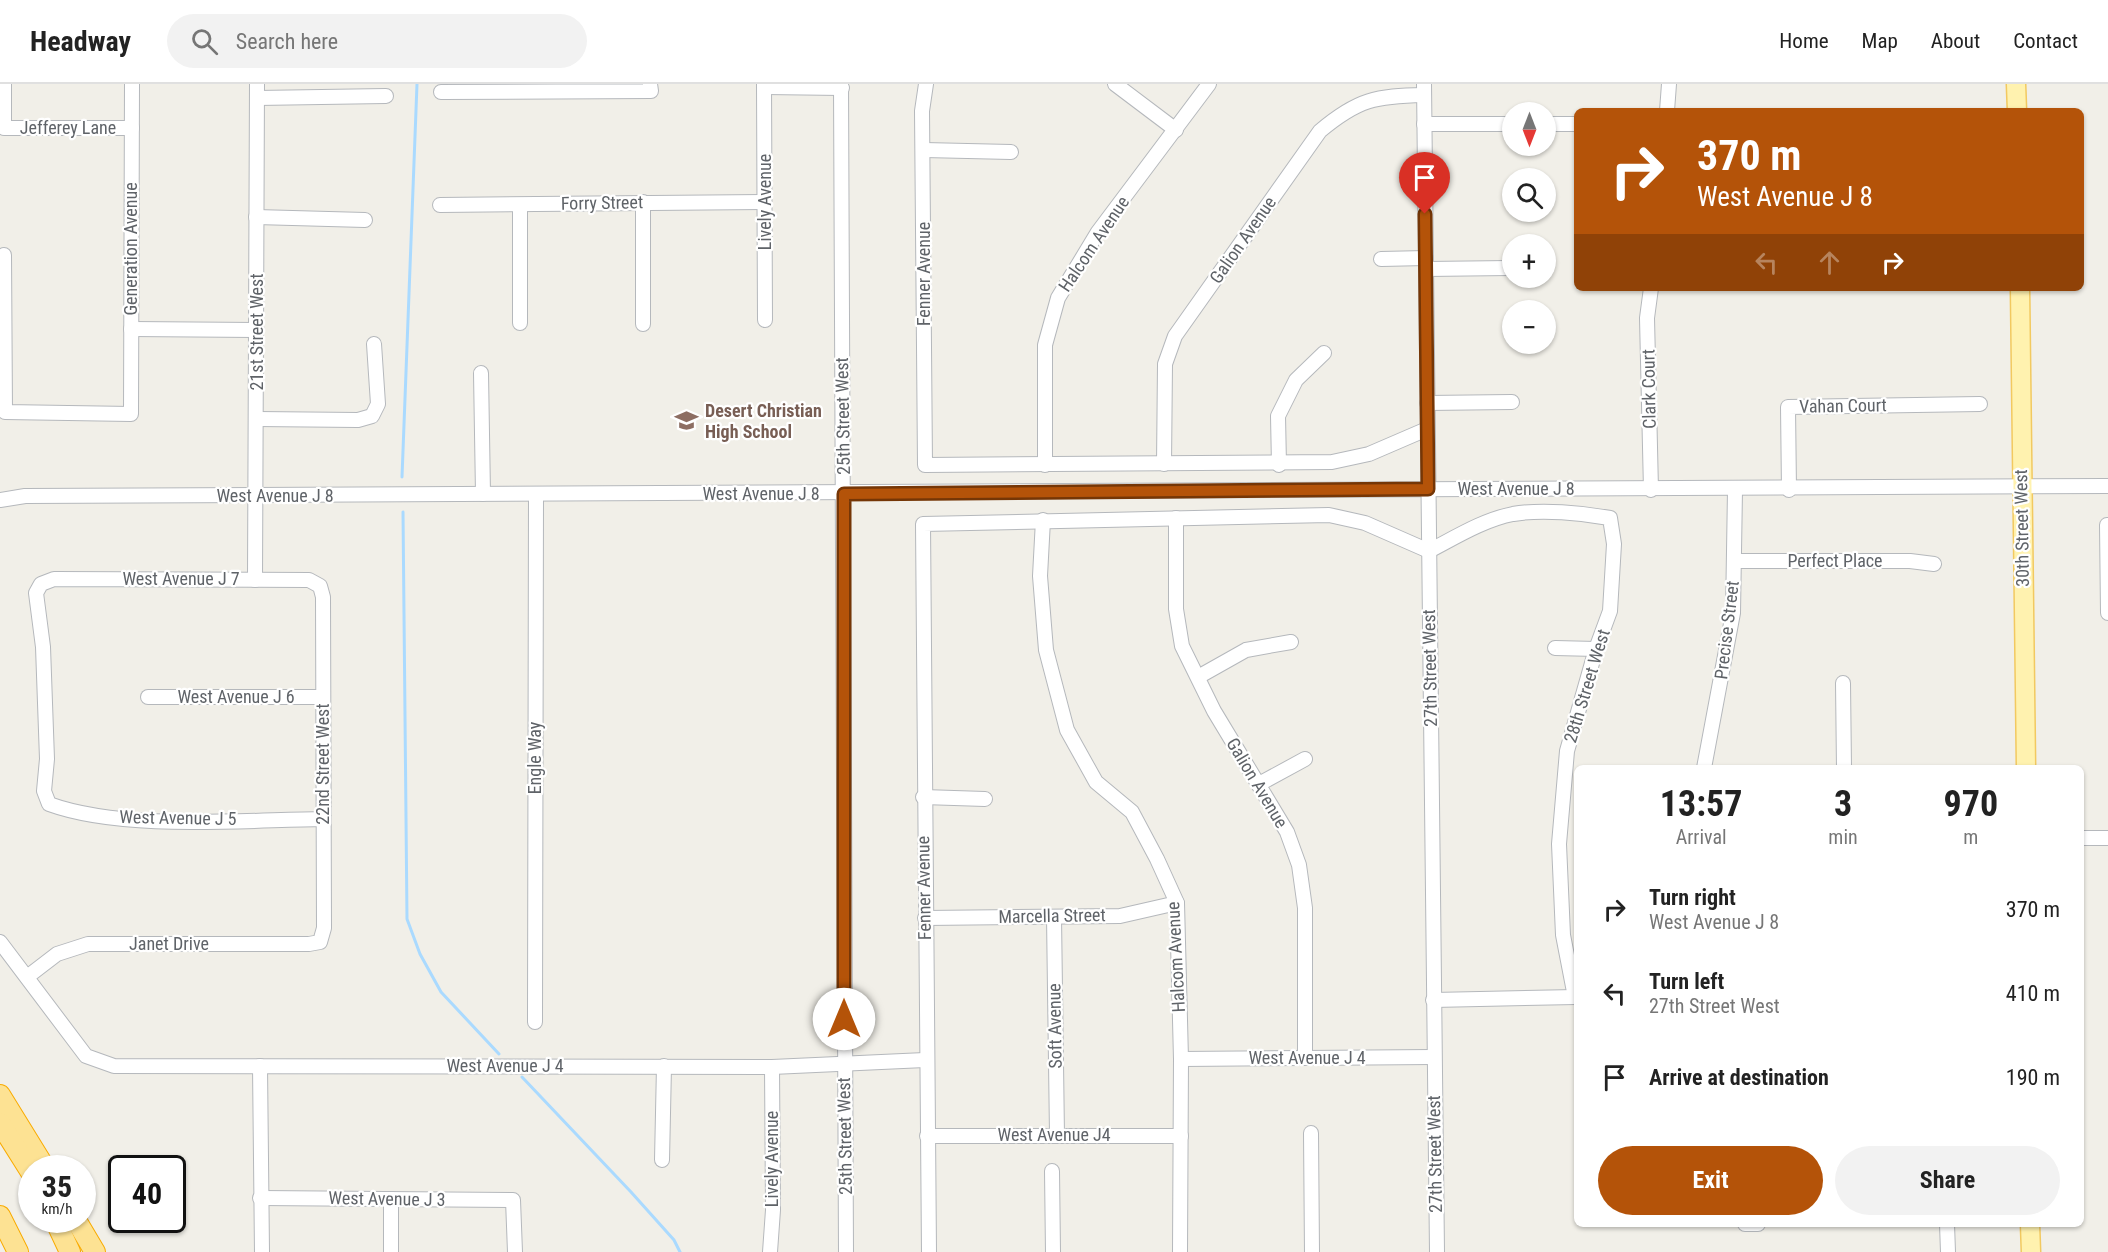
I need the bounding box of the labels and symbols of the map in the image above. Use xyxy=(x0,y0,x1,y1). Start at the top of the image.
north arrow xyxy=(1502,102,1556,156)
street label: Jefferey Lane xyxy=(20,117,116,138)
pin xyxy=(1399,152,1450,214)
street label: Lively Avenue xyxy=(754,154,775,250)
street label: Generation Avenue xyxy=(120,182,141,316)
street label: Forry Street xyxy=(561,191,643,214)
street label: Halcom Avenue xyxy=(1054,192,1133,296)
street label: Galion Avenue xyxy=(1205,192,1280,287)
street label: Fenner Avenue xyxy=(913,222,934,326)
street label: 21st Street West xyxy=(246,273,267,391)
street label: Clark Court xyxy=(1637,349,1660,429)
street label: 25th Street West xyxy=(831,357,854,475)
street label: Vahan Court xyxy=(1799,394,1887,417)
place label: Desert Christian High School xyxy=(705,400,822,442)
school or university icon: Desert Christian High School xyxy=(674,408,700,434)
street label: 30th Street West xyxy=(2010,469,2033,587)
street label: West Avenue J 8 xyxy=(1457,478,1575,499)
street label: West Avenue J 8 xyxy=(702,483,820,504)
street label: West Avenue J 8 xyxy=(216,485,334,506)
street label: Perfect Place xyxy=(1787,550,1883,571)
street label: West Avenue J 7 xyxy=(122,568,240,589)
street label: Precise Street xyxy=(1710,579,1743,680)
street label: 27th Street West xyxy=(1418,609,1441,727)
street label: 28th Street West xyxy=(1559,627,1614,745)
street label: West Avenue J 6 xyxy=(177,686,295,707)
street label: 22nd Street West xyxy=(312,703,333,825)
street label: Engle Way xyxy=(524,721,545,794)
street label: Galion Avenue xyxy=(1222,734,1292,832)
street label: West Avenue J 5 xyxy=(119,806,237,829)
street label: Fenner Avenue xyxy=(912,836,935,940)
street label: Halcom Avenue xyxy=(1162,901,1189,1013)
street label: Marcella Street xyxy=(998,904,1106,927)
street label: Janet Drive xyxy=(129,933,209,954)
street label: Soft Avenue xyxy=(1043,983,1066,1069)
position arrow xyxy=(812,987,876,1051)
street label: West Avenue J 4 xyxy=(1248,1047,1366,1068)
street label: West Avenue J 4 xyxy=(446,1055,564,1076)
street label: 25th Street West xyxy=(833,1077,856,1195)
street label: 27th Street West xyxy=(1423,1095,1446,1213)
street label: Lively Avenue xyxy=(761,1111,782,1207)
street label: West Avenue J4 xyxy=(997,1124,1111,1145)
speed limit sign: 40 xyxy=(108,1155,186,1233)
street label: West Avenue J 3 xyxy=(328,1187,446,1210)

